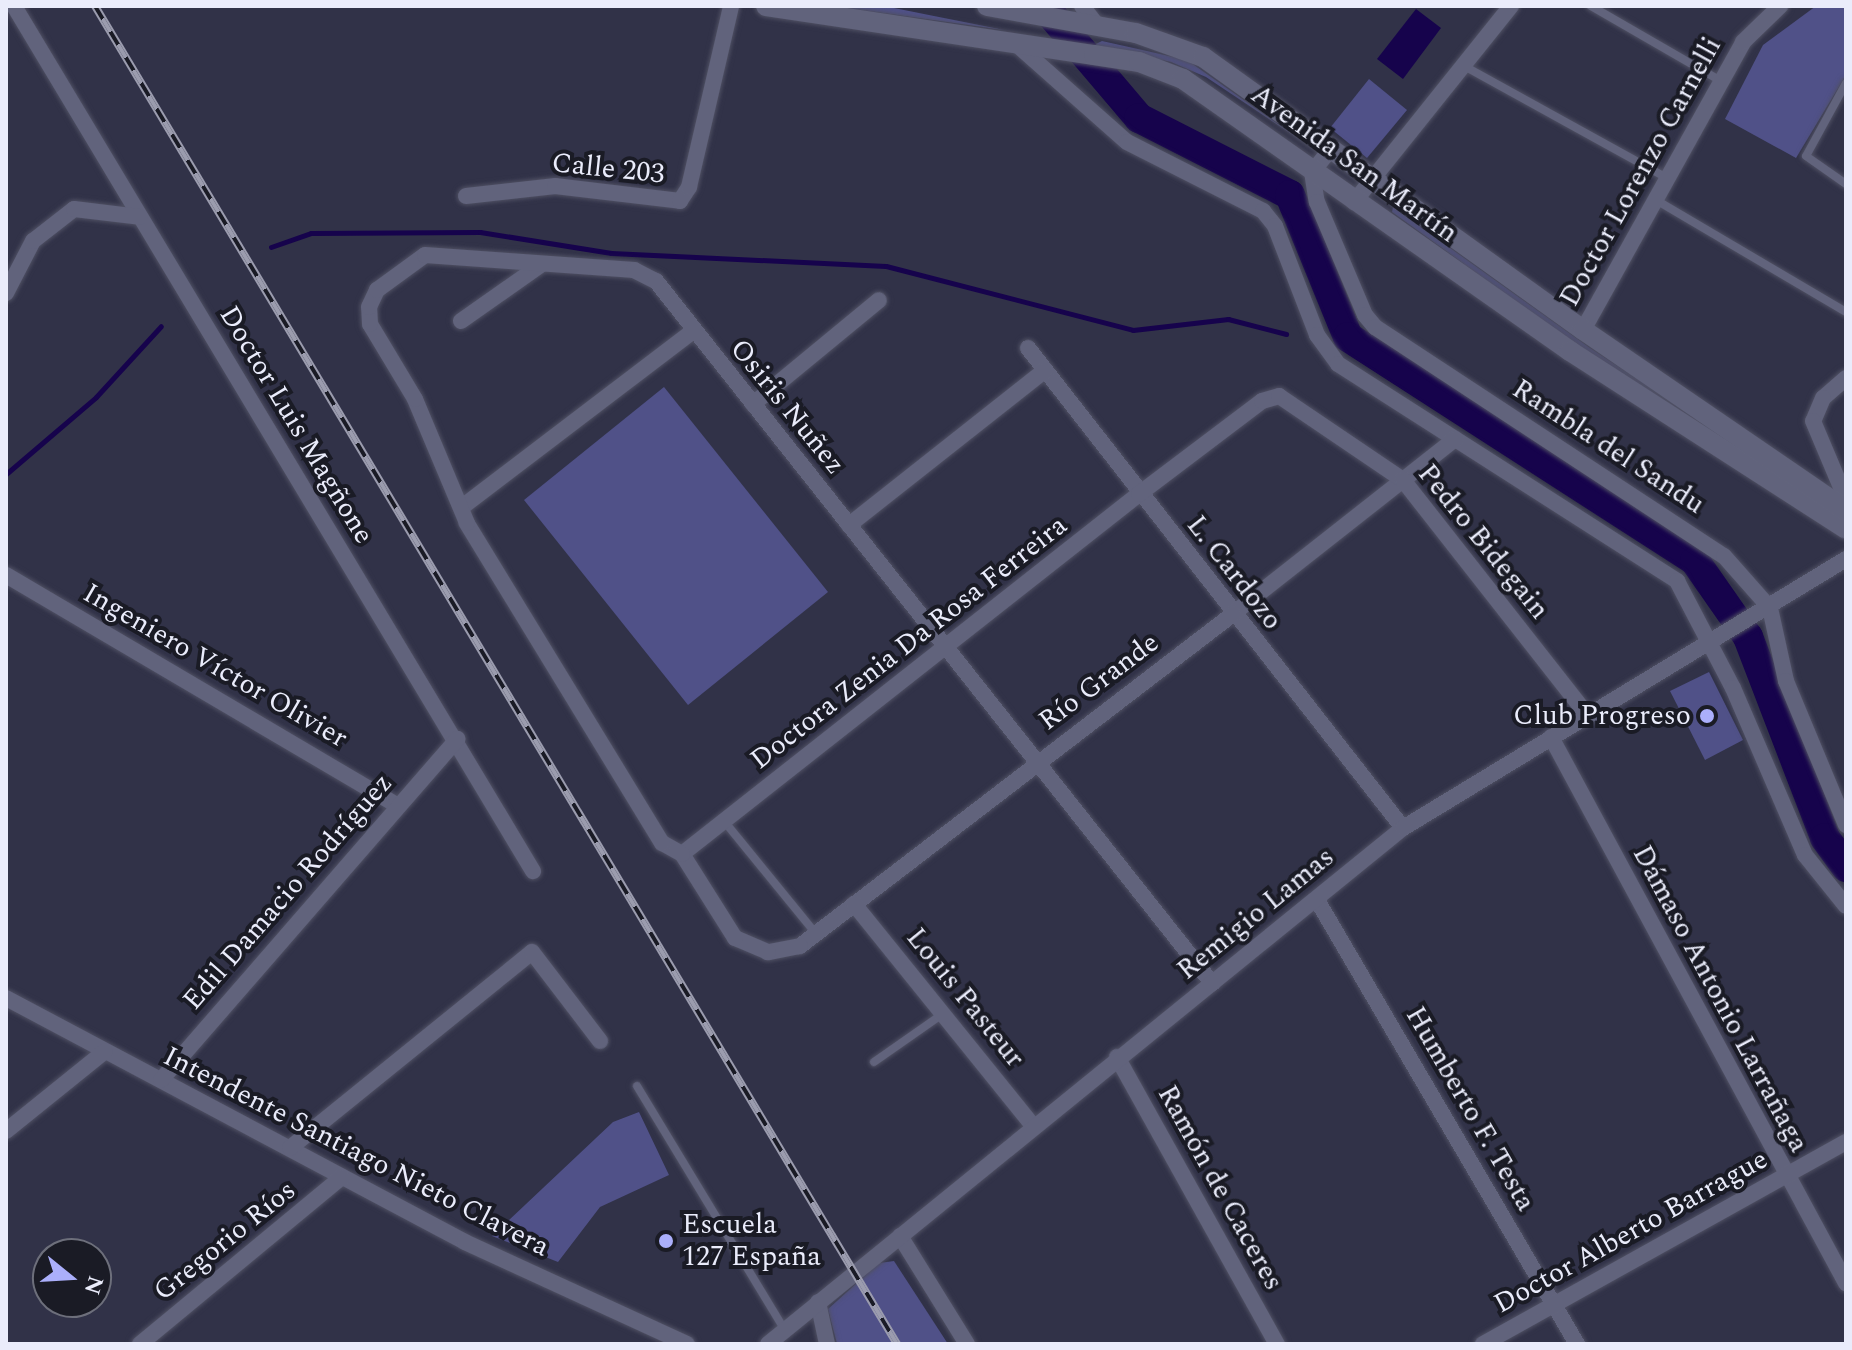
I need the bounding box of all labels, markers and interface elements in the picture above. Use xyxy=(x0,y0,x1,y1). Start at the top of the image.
street label: Doctor Lorenzo Carnelli xyxy=(1553,31,1729,313)
street label: Avenida San Martín xyxy=(1244,78,1464,250)
street label: Calle 203 xyxy=(550,146,666,192)
street label: Doctor Luis Magñone xyxy=(212,300,380,550)
street label: Osiris Nuñez xyxy=(722,333,852,481)
street label: Rambla del Sandu xyxy=(1506,372,1710,522)
street label: Pedro Bidegain xyxy=(1410,458,1556,626)
street label: Doctora Zenia Da Rosa Ferreira xyxy=(744,509,1074,777)
street label: L. Cardozo xyxy=(1179,509,1289,637)
street label: Ingeniero Víctor Olivier xyxy=(77,576,353,756)
street label: Río Grande xyxy=(1032,626,1166,738)
place label: Club Progreso xyxy=(1513,699,1691,733)
marker: Club Progreso xyxy=(1698,707,1716,725)
street label: Edil Damacio Rodríguez xyxy=(176,767,400,1017)
street label: Dámaso Antonio Larrañaga xyxy=(1625,840,1815,1158)
street label: Remigio Lamas xyxy=(1171,841,1341,987)
street label: Louis Pasteur xyxy=(899,922,1031,1074)
street label: Humberto F. Testa xyxy=(1398,1001,1542,1217)
street label: Intendente Santiago Nieto Clavera xyxy=(157,1040,555,1264)
street label: Ramón de Caceres xyxy=(1150,1080,1290,1296)
street label: Doctor Alberto Barrague xyxy=(1488,1143,1774,1321)
street label: Gregorio Ríos xyxy=(147,1174,303,1308)
place label: Escuela 127 España xyxy=(682,1208,821,1274)
marker: Escuela 127 España xyxy=(657,1232,675,1250)
north arrow xyxy=(32,1238,112,1318)
text: N xyxy=(75,1271,112,1299)

